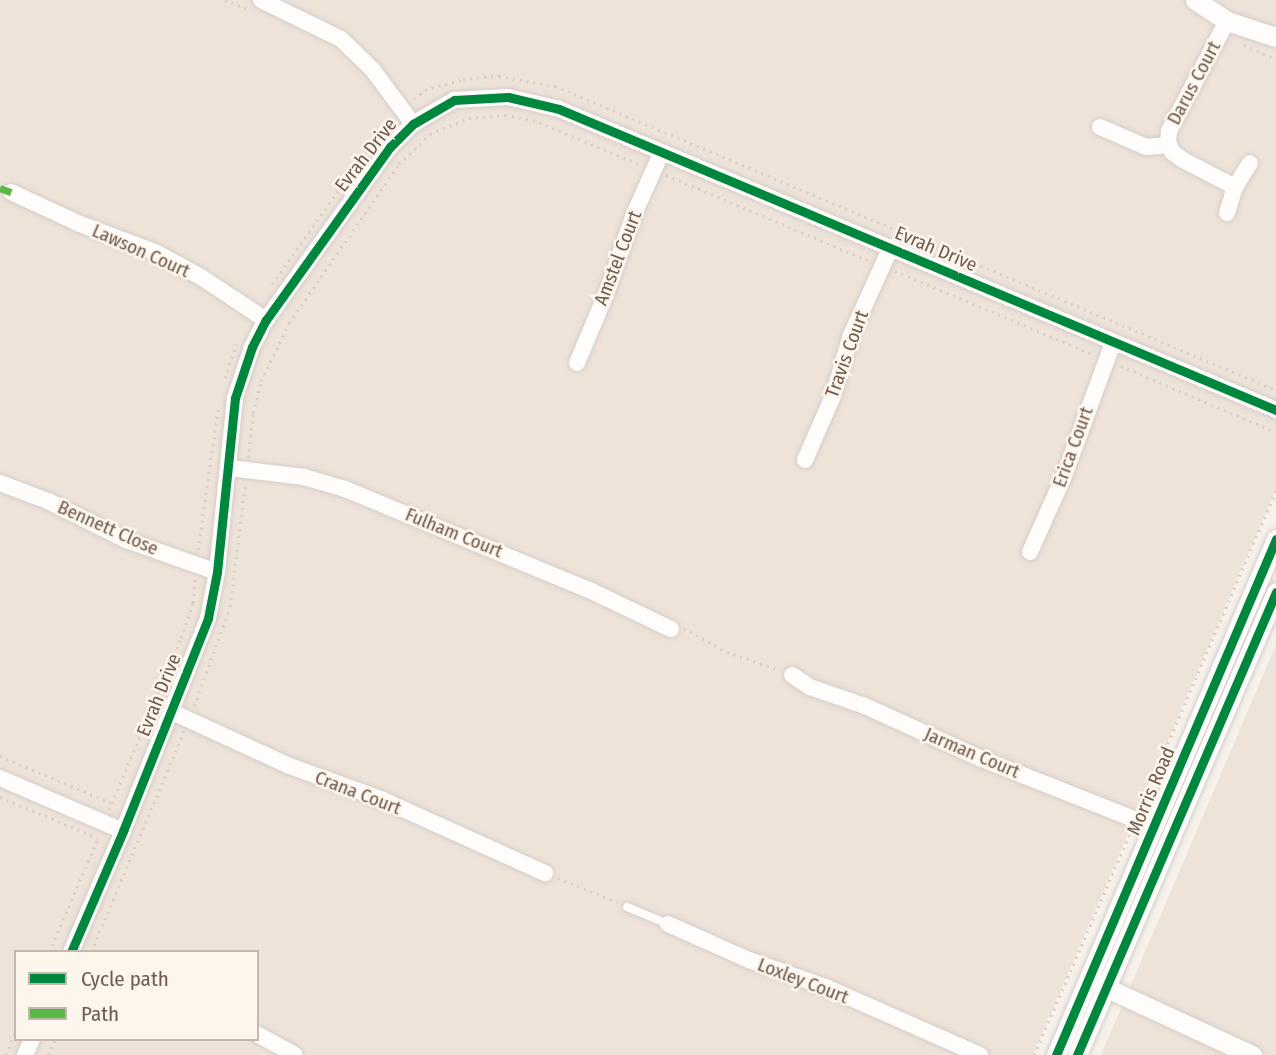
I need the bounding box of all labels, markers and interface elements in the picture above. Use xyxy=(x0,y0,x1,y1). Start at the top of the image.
street label: Darus Court xyxy=(1162,37,1226,129)
street label: Evrah Drive xyxy=(330,114,402,196)
street label: Amstel Court xyxy=(590,207,646,309)
street label: Lawson Court xyxy=(89,219,193,283)
street label: Evrah Drive xyxy=(891,222,981,276)
street label: Travis Court xyxy=(821,307,873,401)
street label: Erica Court xyxy=(1048,404,1098,490)
street label: Bennett Close xyxy=(54,496,162,560)
street label: Fulham Court xyxy=(402,503,506,563)
street label: Evrah Drive xyxy=(132,650,186,740)
street label: Jarman Court xyxy=(921,723,1023,783)
street label: Morris Road xyxy=(1122,744,1180,838)
street label: Crana Court xyxy=(312,766,404,820)
legend xyxy=(14,950,259,1041)
street label: Loxley Court xyxy=(754,953,852,1009)
text: Cycle path xyxy=(81,966,169,992)
text: Path xyxy=(81,1001,119,1027)

